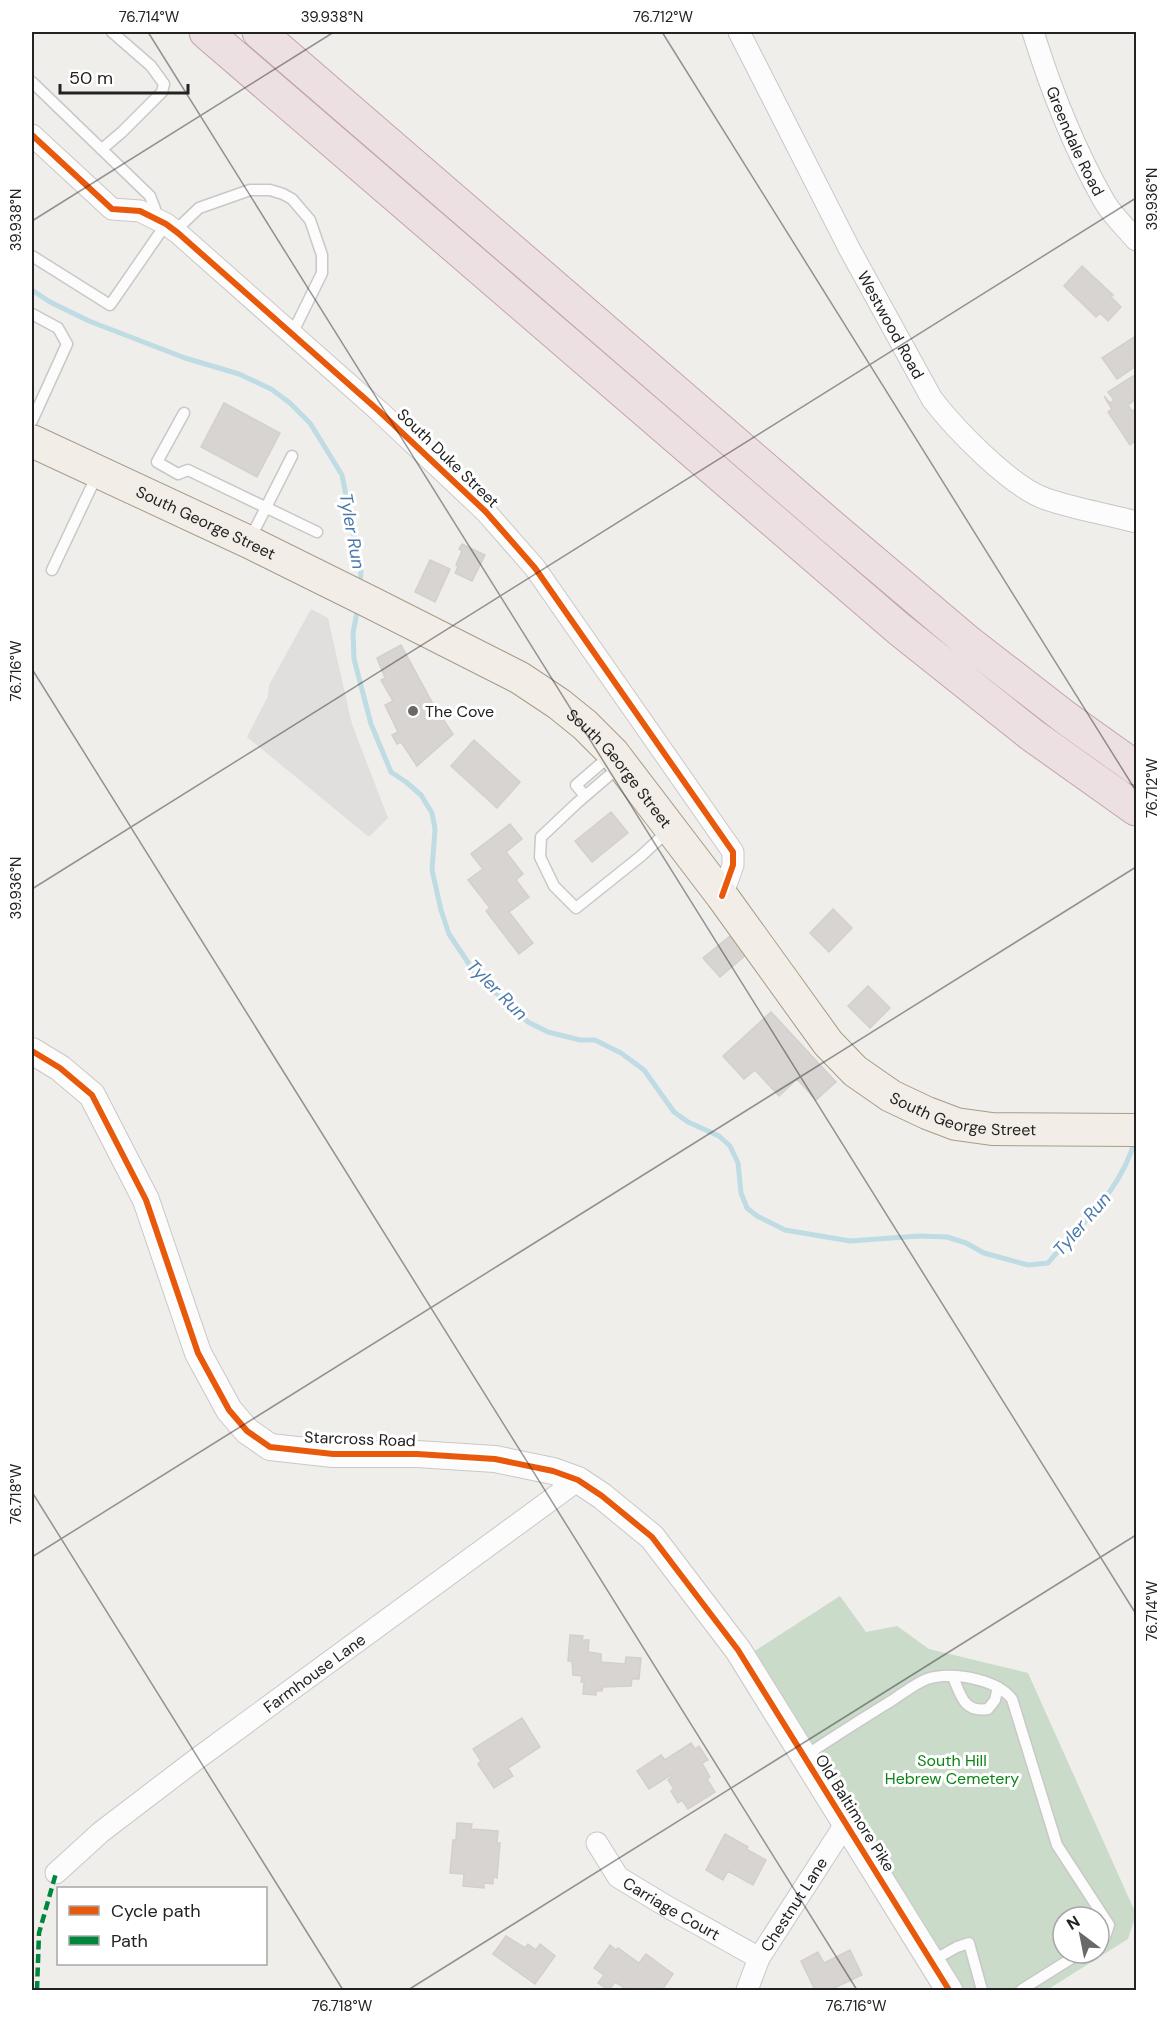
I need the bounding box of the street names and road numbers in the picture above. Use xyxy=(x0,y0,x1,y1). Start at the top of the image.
street label: Greendale Road xyxy=(1042,83,1110,199)
street label: Westwood Road xyxy=(853,267,929,383)
street label: South Duke Street xyxy=(392,404,504,512)
street label: South George Street xyxy=(133,481,279,564)
street label: South George Street xyxy=(562,704,677,832)
street label: South George Street xyxy=(887,1087,1036,1140)
street label: Starcross Road xyxy=(304,1427,416,1451)
street label: Farmhouse Lane xyxy=(259,1629,370,1717)
street label: Old Baltimore Pike xyxy=(810,1750,900,1876)
street label: Chestnut Lane xyxy=(755,1853,832,1955)
street label: Carriage Court xyxy=(619,1872,724,1945)

